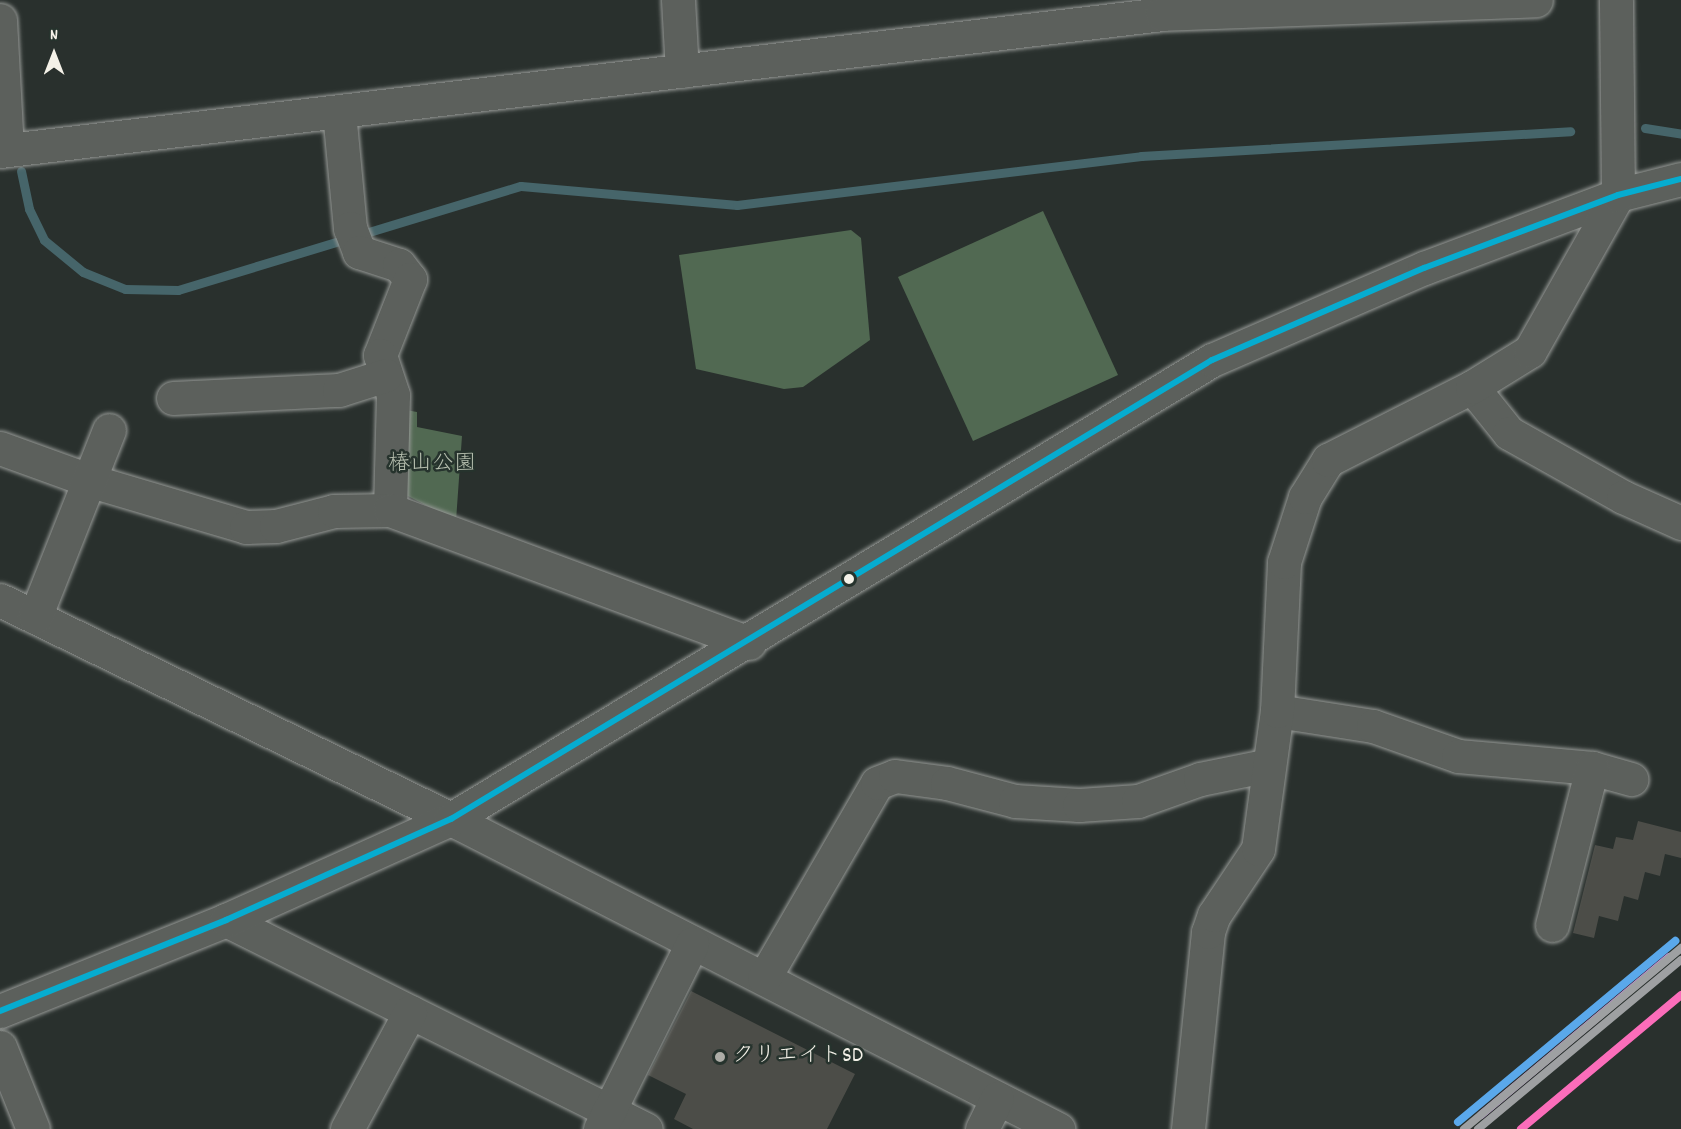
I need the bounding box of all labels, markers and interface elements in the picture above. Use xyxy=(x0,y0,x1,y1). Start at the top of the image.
north arrow xyxy=(24,24,84,84)
text: N xyxy=(50,24,58,47)
park label: 椿山公園 xyxy=(388,452,476,478)
unlabelled marker xyxy=(843,573,855,585)
place label: クリエイトSD xyxy=(732,1044,863,1070)
marker: クリエイトSD xyxy=(713,1050,727,1064)

